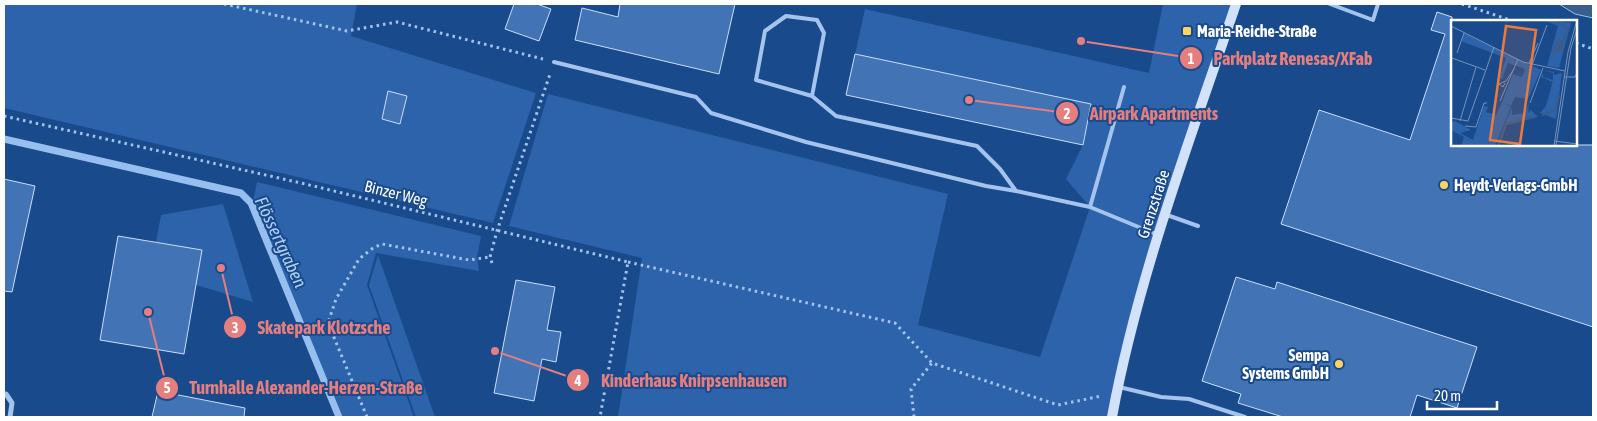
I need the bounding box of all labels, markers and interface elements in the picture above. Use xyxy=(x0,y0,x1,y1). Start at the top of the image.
inset map xyxy=(1451,20,1577,146)
place label: Maria-Reiche-Straße xyxy=(1197,22,1317,40)
marker: Maria-Reiche-Straße xyxy=(1181,25,1193,37)
callout: Parkplatz Renesas/XFab xyxy=(1178,42,1382,75)
text: Parkplatz Renesas/XFab xyxy=(1214,48,1373,69)
text: 1 xyxy=(1187,50,1195,67)
callout: Airpark Apartments xyxy=(1054,97,1228,130)
text: Airpark Apartments xyxy=(1089,103,1219,124)
text: 2 xyxy=(1063,105,1071,122)
street label: Grenzstraße xyxy=(1133,168,1173,240)
place label: Heydt-Verlags-GmbH xyxy=(1454,176,1577,194)
street label: Binzer Weg xyxy=(362,177,429,210)
marker: Heydt-Verlags-GmbH xyxy=(1438,179,1450,191)
water label: Flössertgraben xyxy=(251,193,311,291)
callout: Skatepark Klotzsche xyxy=(223,311,401,344)
text: Skatepark Klotzsche xyxy=(257,317,391,338)
text: 3 xyxy=(231,319,239,336)
place label: Sempa Systems GmbH xyxy=(1242,346,1329,382)
marker: Sempa Systems GmbH xyxy=(1333,358,1345,370)
callout: Kinderhaus Knirpsenhausen xyxy=(565,364,797,397)
text: Kinderhaus Knirpsenhausen xyxy=(601,370,787,391)
callout: Turnhalle Alexander-Herzen-Straße xyxy=(154,371,433,404)
text: 4 xyxy=(573,372,582,389)
text: Turnhalle Alexander-Herzen-Straße xyxy=(189,377,423,398)
scale bar xyxy=(1427,378,1497,410)
text: 5 xyxy=(163,379,171,396)
text: 20 m xyxy=(1434,387,1461,404)

